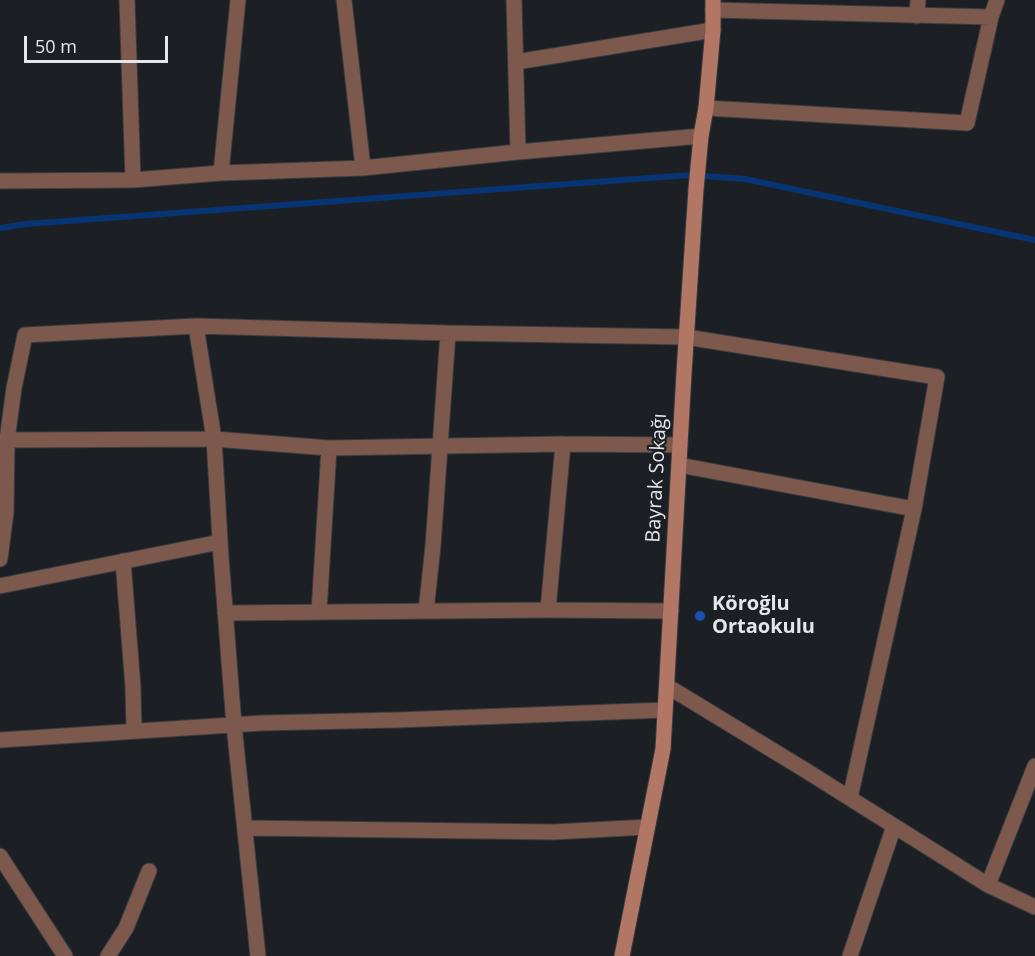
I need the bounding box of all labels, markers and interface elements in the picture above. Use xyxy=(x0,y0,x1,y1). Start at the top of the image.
scale bar xyxy=(27,24,171,62)
text: 50 m xyxy=(35,34,77,58)
street label: Bayrak Sokağı xyxy=(642,413,672,543)
place label: Köroğlu Ortaokulu xyxy=(712,592,815,639)
marker: Köroğlu Ortaokulu xyxy=(693,609,707,623)

